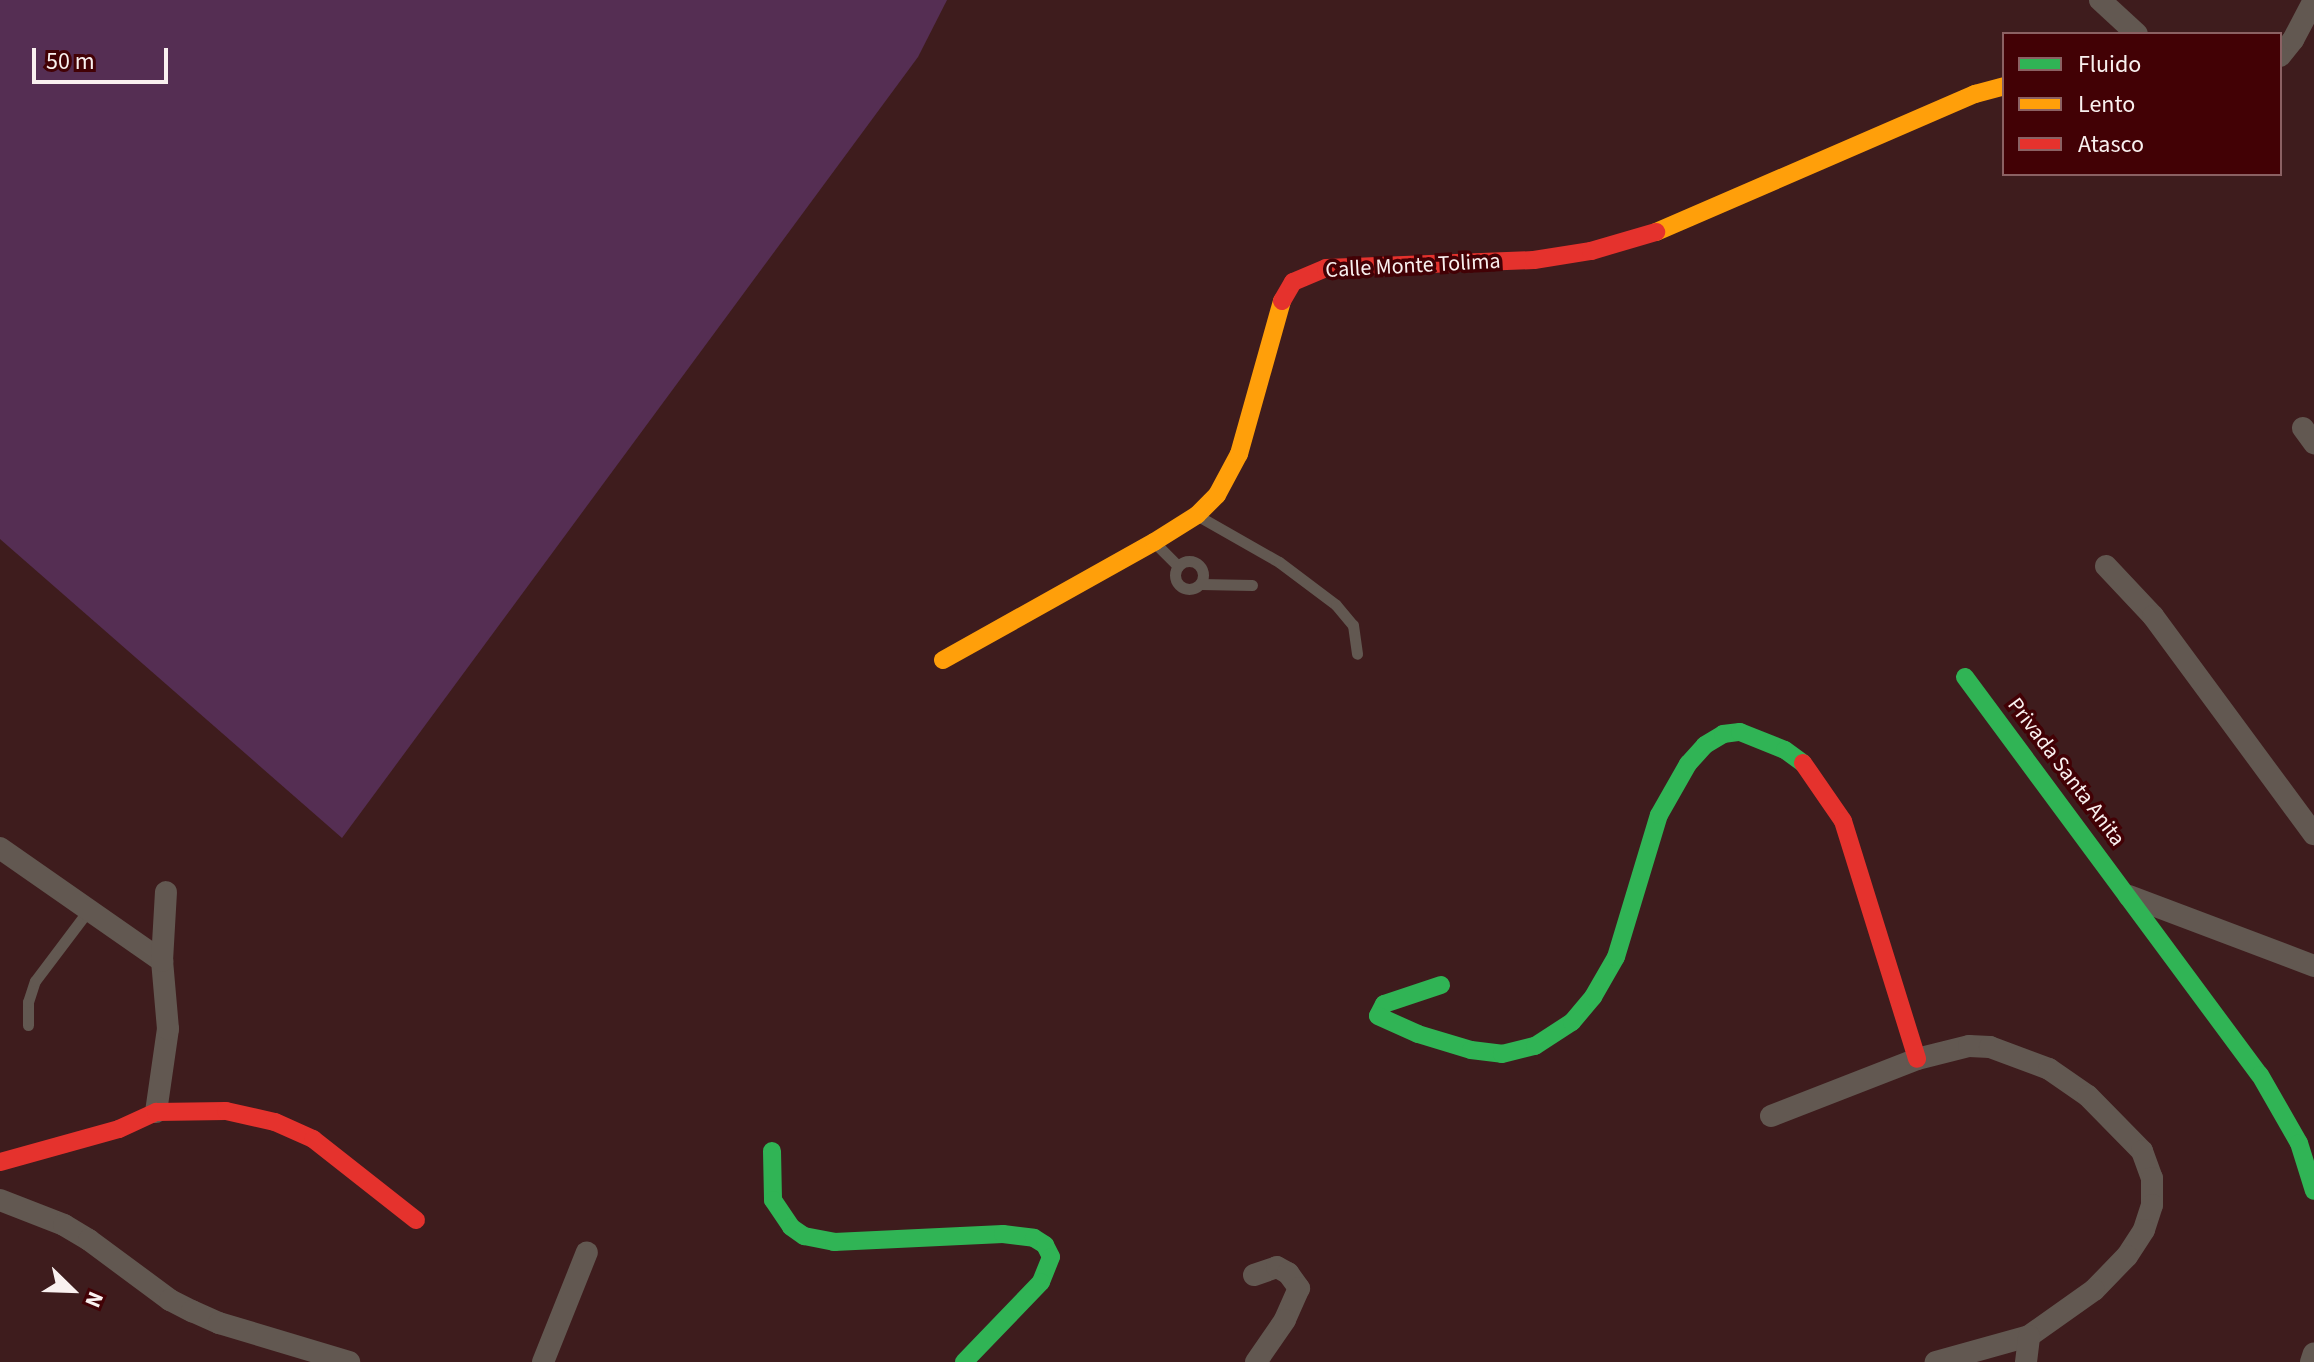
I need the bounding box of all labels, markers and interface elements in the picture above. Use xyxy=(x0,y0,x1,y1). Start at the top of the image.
scale bar xyxy=(36,32,172,82)
legend xyxy=(2002,32,2282,176)
text: 50 m xyxy=(46,44,95,79)
text: Fluido xyxy=(2078,47,2141,82)
text: Lento xyxy=(2078,87,2135,122)
text: Atasco xyxy=(2078,127,2144,162)
street label: Calle Monte Tolima xyxy=(1325,248,1501,284)
street label: Privada Santa Anita xyxy=(2002,693,2130,851)
north arrow xyxy=(32,1250,112,1330)
text: N xyxy=(77,1286,112,1312)

